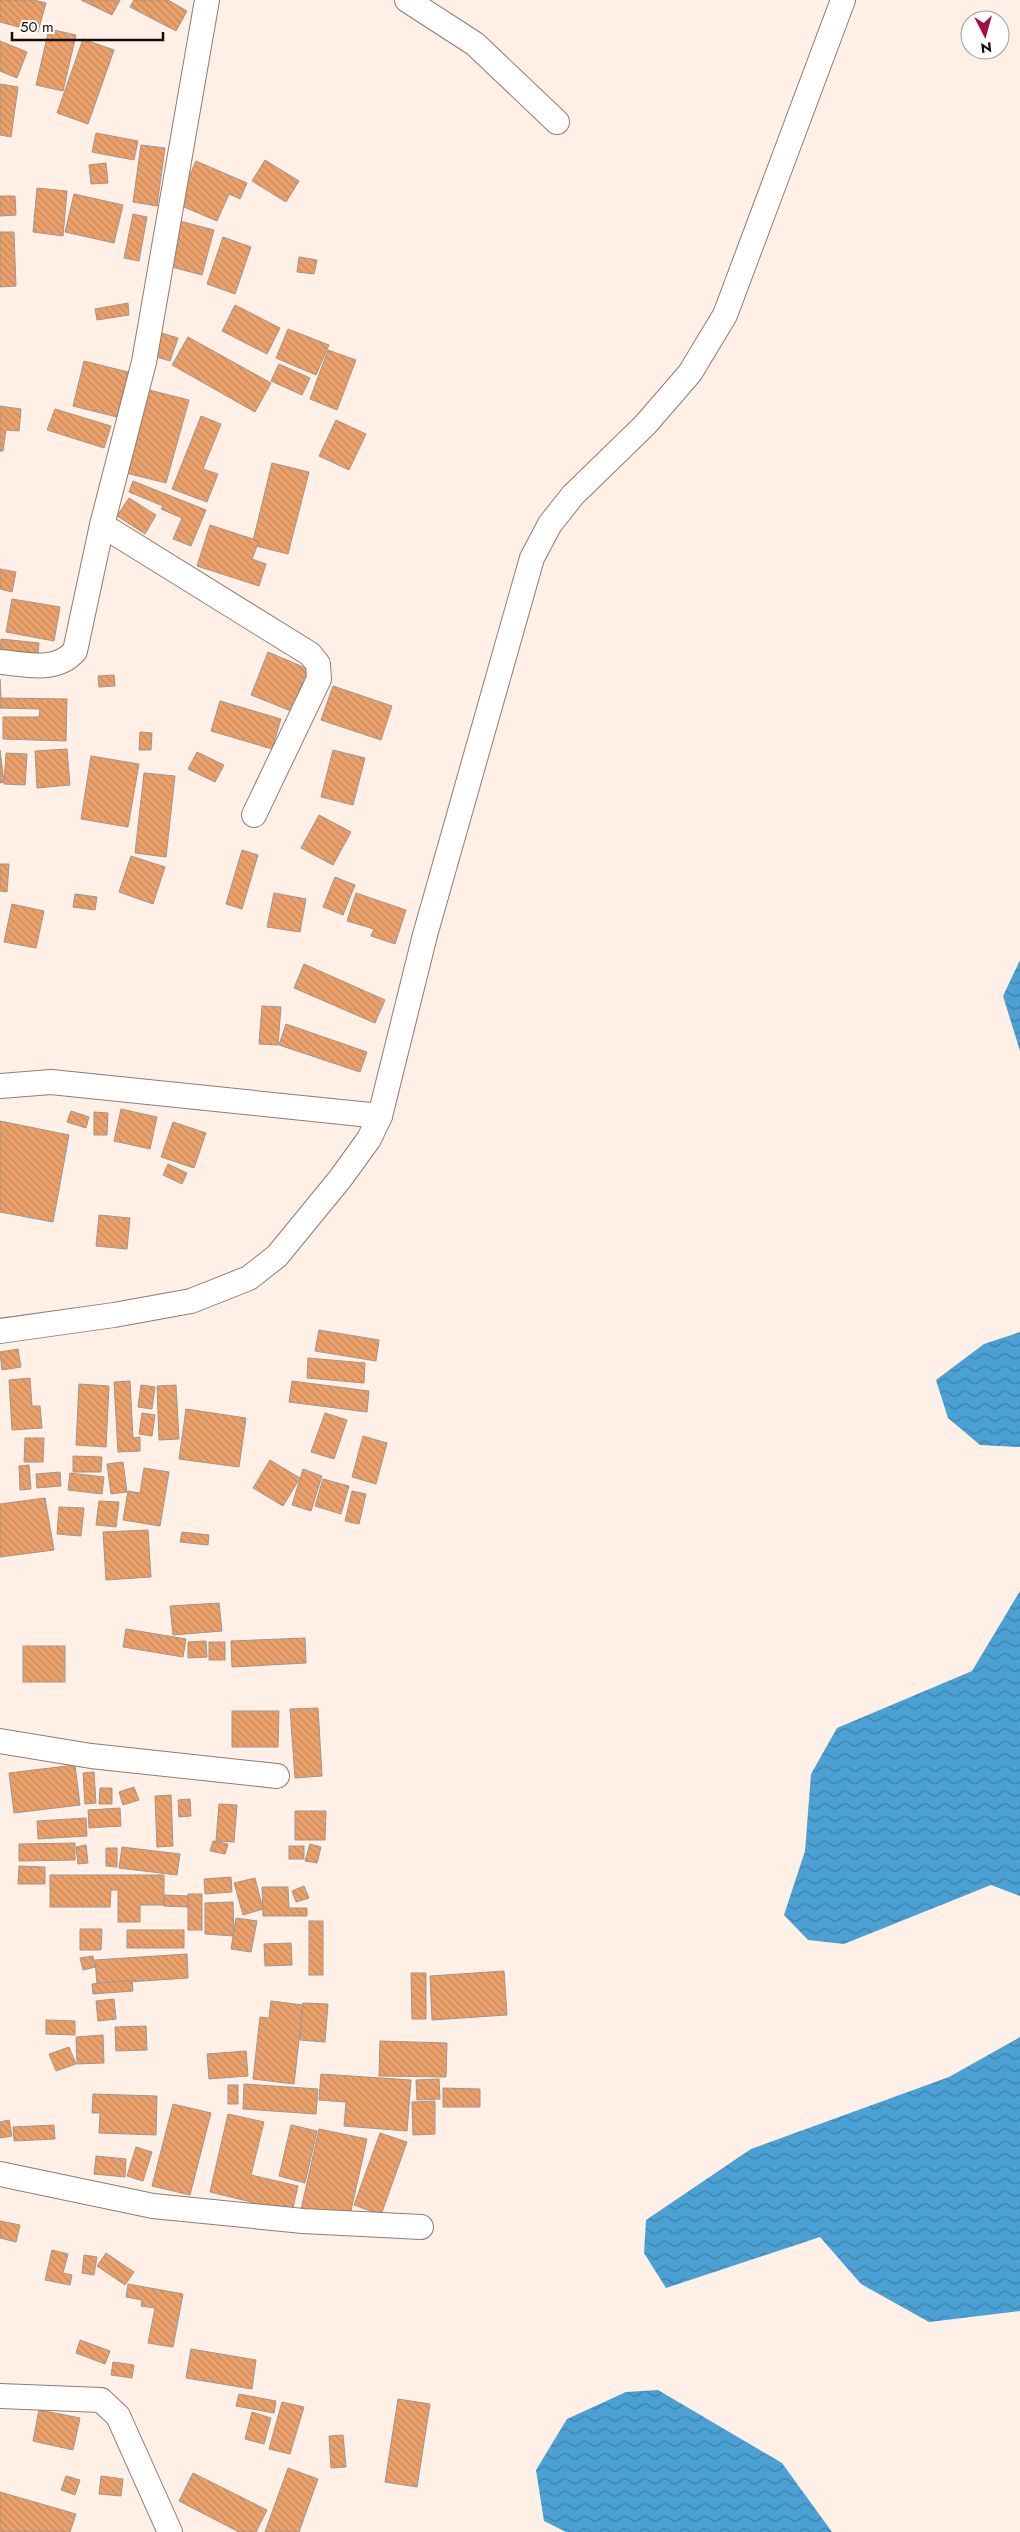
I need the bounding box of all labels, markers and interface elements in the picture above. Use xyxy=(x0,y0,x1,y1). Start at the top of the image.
scale bar xyxy=(12,10,164,42)
north arrow xyxy=(960,10,1010,60)
text: 50 m xyxy=(20,16,54,38)
text: N xyxy=(980,37,993,58)

